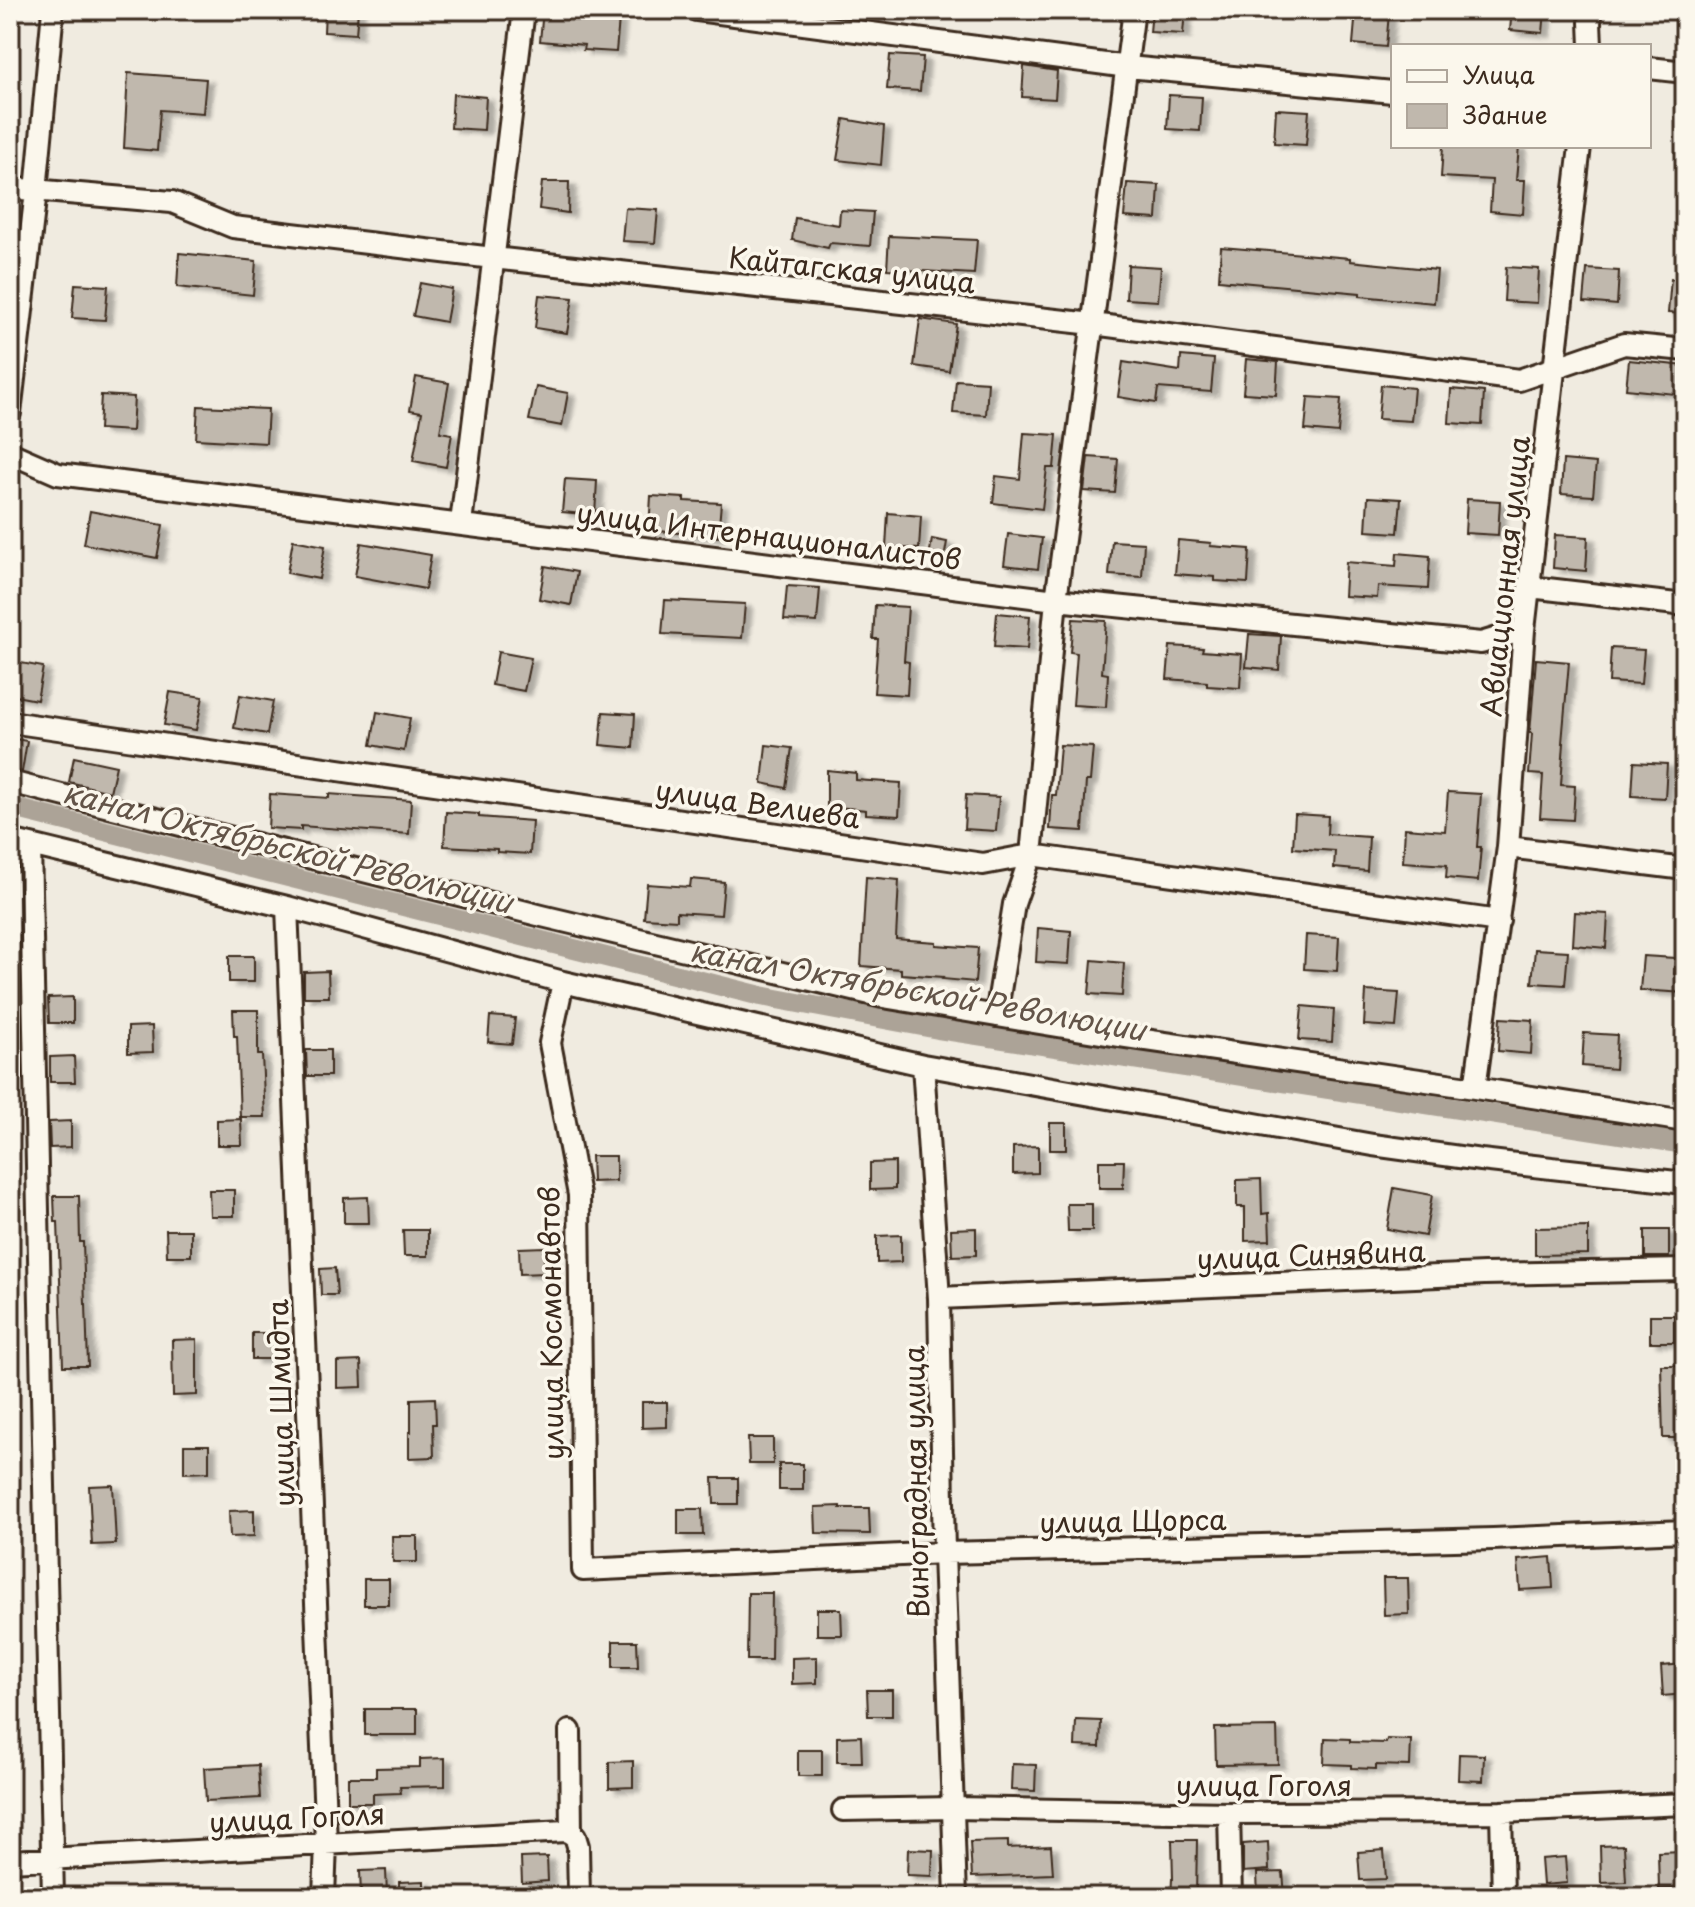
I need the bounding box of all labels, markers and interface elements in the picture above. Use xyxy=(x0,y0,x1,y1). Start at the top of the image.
legend xyxy=(1391,44,1651,148)
text: Улица xyxy=(1463,56,1535,92)
text: Здание xyxy=(1463,96,1548,132)
street label: Кайтагская улица xyxy=(727,235,978,303)
street label: Авиационная улица xyxy=(1468,433,1540,719)
street label: улица Интернационалистов xyxy=(574,490,964,580)
street label: улица Велиева xyxy=(653,767,864,839)
water label: канал Октябрьской Революции xyxy=(58,768,520,924)
water label: канал Октябрьской Революции xyxy=(687,927,1152,1052)
street label: улица Космонавтов xyxy=(526,1186,574,1460)
street label: улица Синявина xyxy=(1196,1229,1426,1279)
street label: улица Шмидта xyxy=(255,1298,305,1508)
street label: Виноградная улица xyxy=(891,1345,939,1619)
street label: улица Щорса xyxy=(1039,1497,1228,1543)
street label: улица Гоголя xyxy=(1176,1763,1352,1806)
street label: улица Гоголя xyxy=(208,1791,386,1843)

